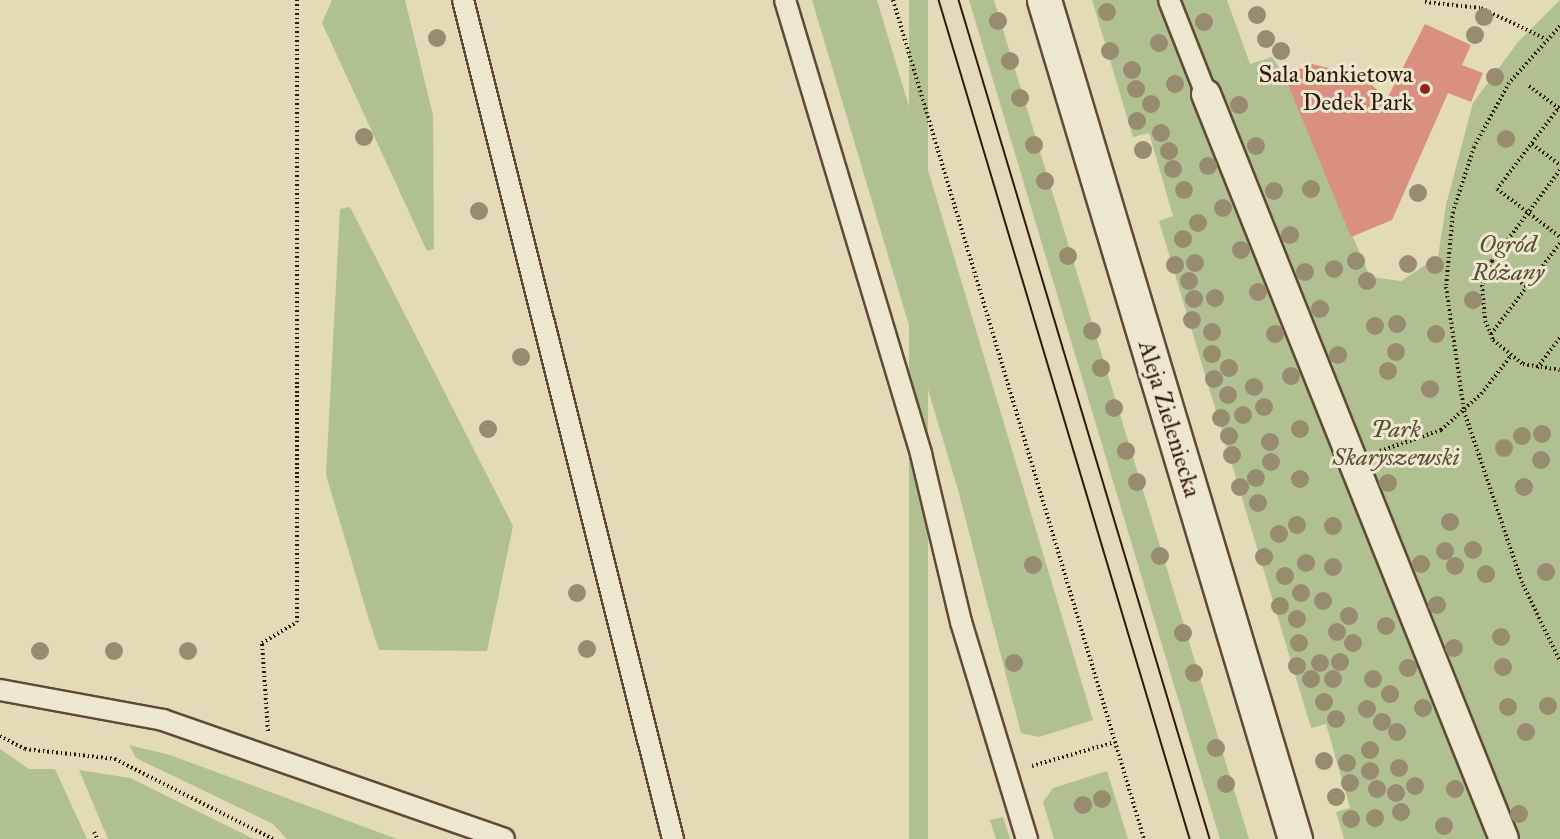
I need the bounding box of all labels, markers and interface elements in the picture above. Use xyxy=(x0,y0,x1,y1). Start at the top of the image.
place label: Sala bankietowa Dedek Park xyxy=(1258,61,1413,117)
marker: Sala bankietowa Dedek Park xyxy=(1418,82,1432,96)
park label: Ogród Różany xyxy=(1472,231,1544,287)
street label: Aleja Zieleniecka xyxy=(1131,337,1207,501)
park label: Park Skaryszewski xyxy=(1332,416,1460,472)

